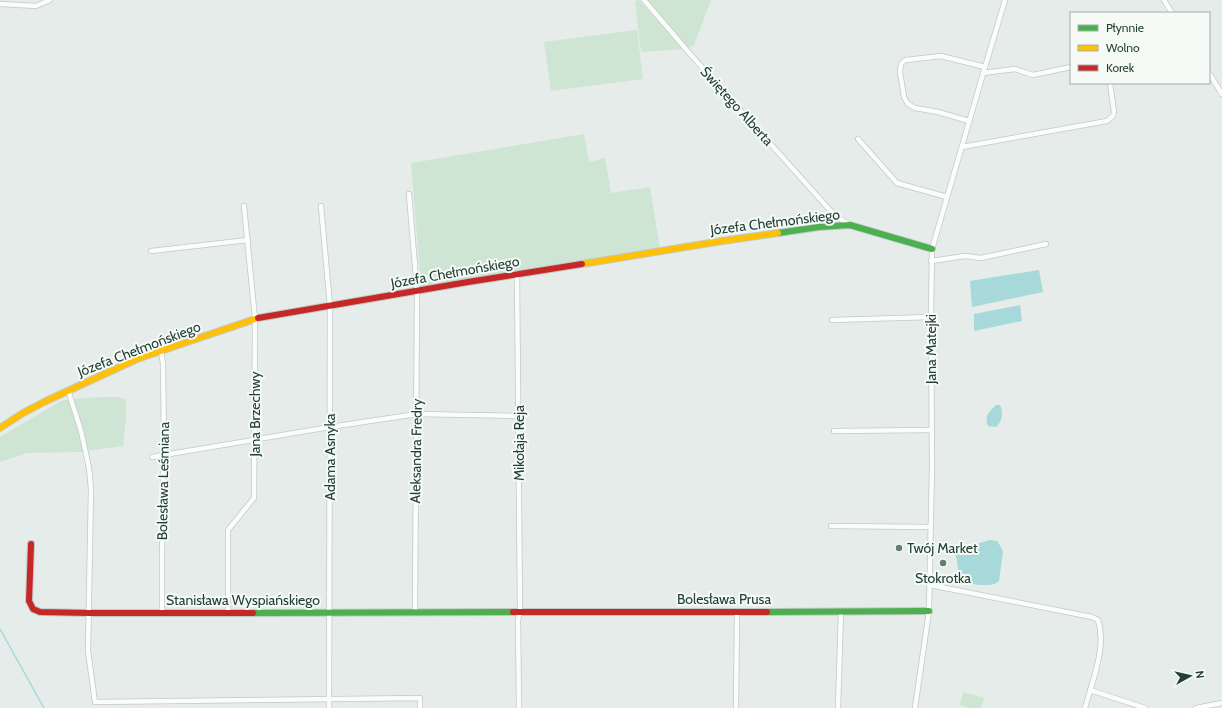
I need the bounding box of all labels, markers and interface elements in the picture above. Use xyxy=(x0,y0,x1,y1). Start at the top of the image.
legend xyxy=(1070,12,1210,84)
text: Płynnie xyxy=(1106,20,1144,35)
text: Wolno xyxy=(1106,40,1140,55)
text: Korek xyxy=(1106,60,1135,75)
street label: Świętego Alberta xyxy=(697,63,778,150)
street label: Józefa Chełmońskiego xyxy=(708,205,841,239)
street label: Józefa Chełmońskiego xyxy=(388,252,521,292)
street label: Jana Matejki xyxy=(922,314,940,385)
street label: Józefa Chełmońskiego xyxy=(74,317,203,381)
street label: Jana Brzechwy xyxy=(246,371,264,458)
street label: Aleksandra Fredry xyxy=(406,398,426,504)
street label: Mikołaja Reja xyxy=(510,405,528,481)
street label: Adama Asnyka xyxy=(321,413,339,501)
street label: Bolesława Leśmiana xyxy=(153,421,173,540)
place label: Twój Market xyxy=(907,539,978,557)
marker: Twój Market xyxy=(894,543,904,553)
marker: Stokrotka xyxy=(938,558,948,568)
place label: Stokrotka xyxy=(915,569,971,587)
street label: Bolesława Prusa xyxy=(677,590,771,608)
street label: Stanisława Wyspiańskiego xyxy=(166,591,320,609)
north arrow xyxy=(1170,656,1210,696)
text: N xyxy=(1192,670,1207,679)

